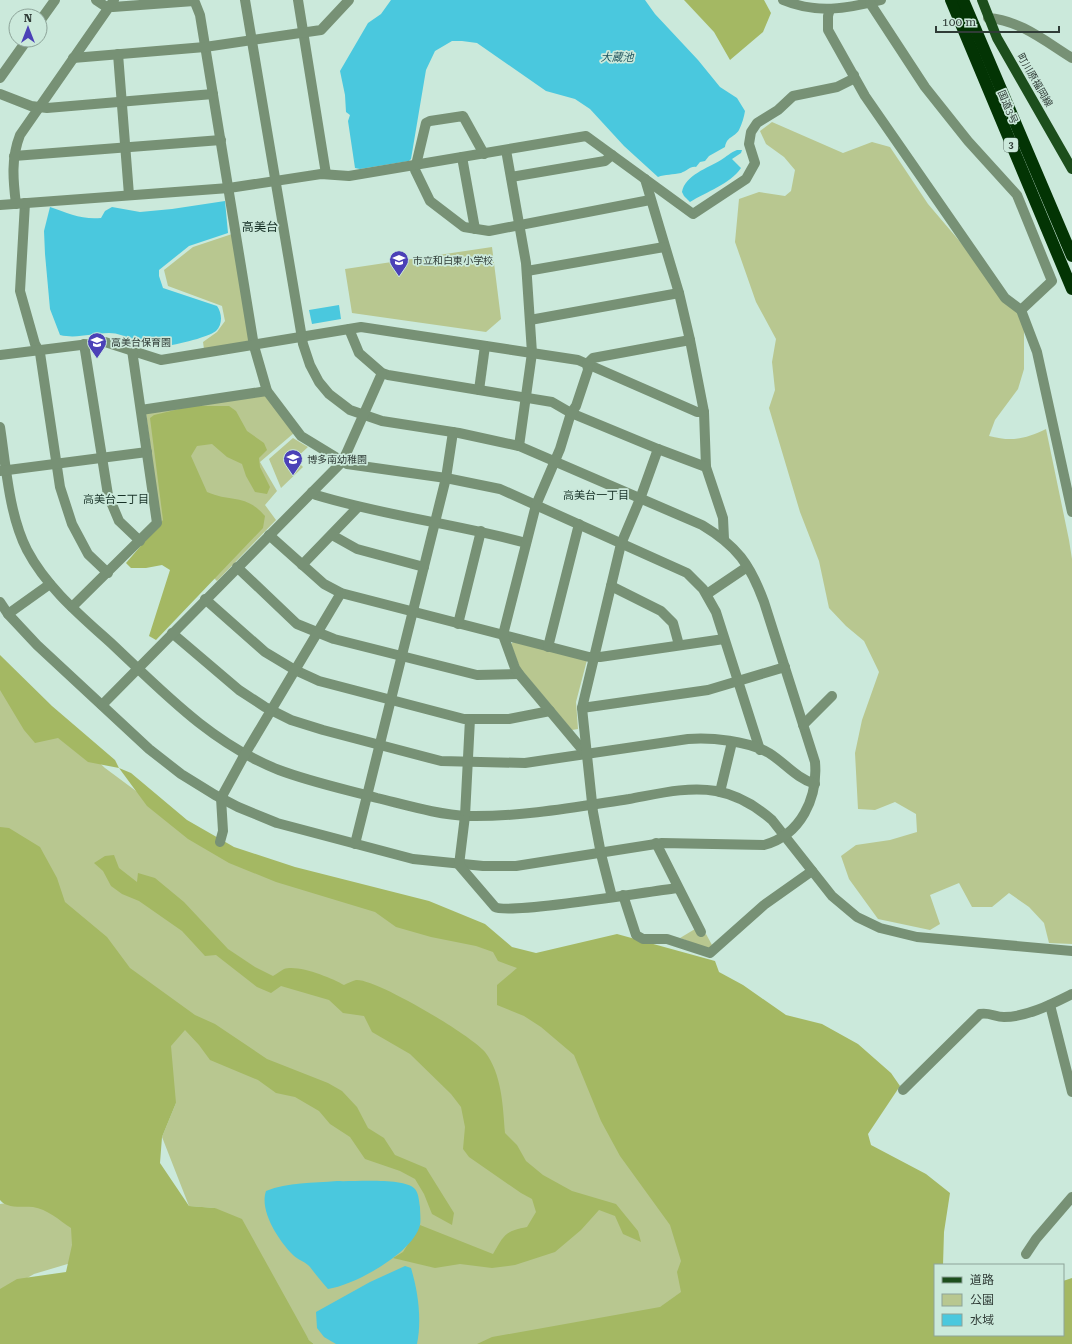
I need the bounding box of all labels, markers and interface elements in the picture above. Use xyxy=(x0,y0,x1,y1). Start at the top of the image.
north arrow xyxy=(8,8,48,48)
scale bar xyxy=(936,8,1059,34)
text: N xyxy=(24,12,33,25)
text: 100 m xyxy=(942,15,976,29)
water label: 大蔵池 xyxy=(601,51,634,64)
street label: 町川原福岡線 xyxy=(1015,51,1055,109)
street label: 国道3号 xyxy=(996,88,1020,126)
road number: 3 xyxy=(1004,138,1018,152)
district label: 高美台 xyxy=(242,220,278,234)
school or university icon: 市立和白東小学校 xyxy=(388,249,410,277)
place label: 市立和白東小学校 xyxy=(413,255,493,266)
school or university icon: 高美台保育園 xyxy=(86,331,108,359)
place label: 高美台保育園 xyxy=(111,337,171,348)
school or university icon: 博多南幼稚園 xyxy=(282,448,304,476)
place label: 博多南幼稚園 xyxy=(307,454,367,465)
district label: 高美台一丁目 xyxy=(563,489,629,502)
district label: 高美台二丁目 xyxy=(83,493,149,506)
legend xyxy=(934,1264,1064,1336)
text: 道路 xyxy=(970,1273,994,1287)
text: 公園 xyxy=(970,1293,994,1307)
text: 水域 xyxy=(970,1313,994,1327)

